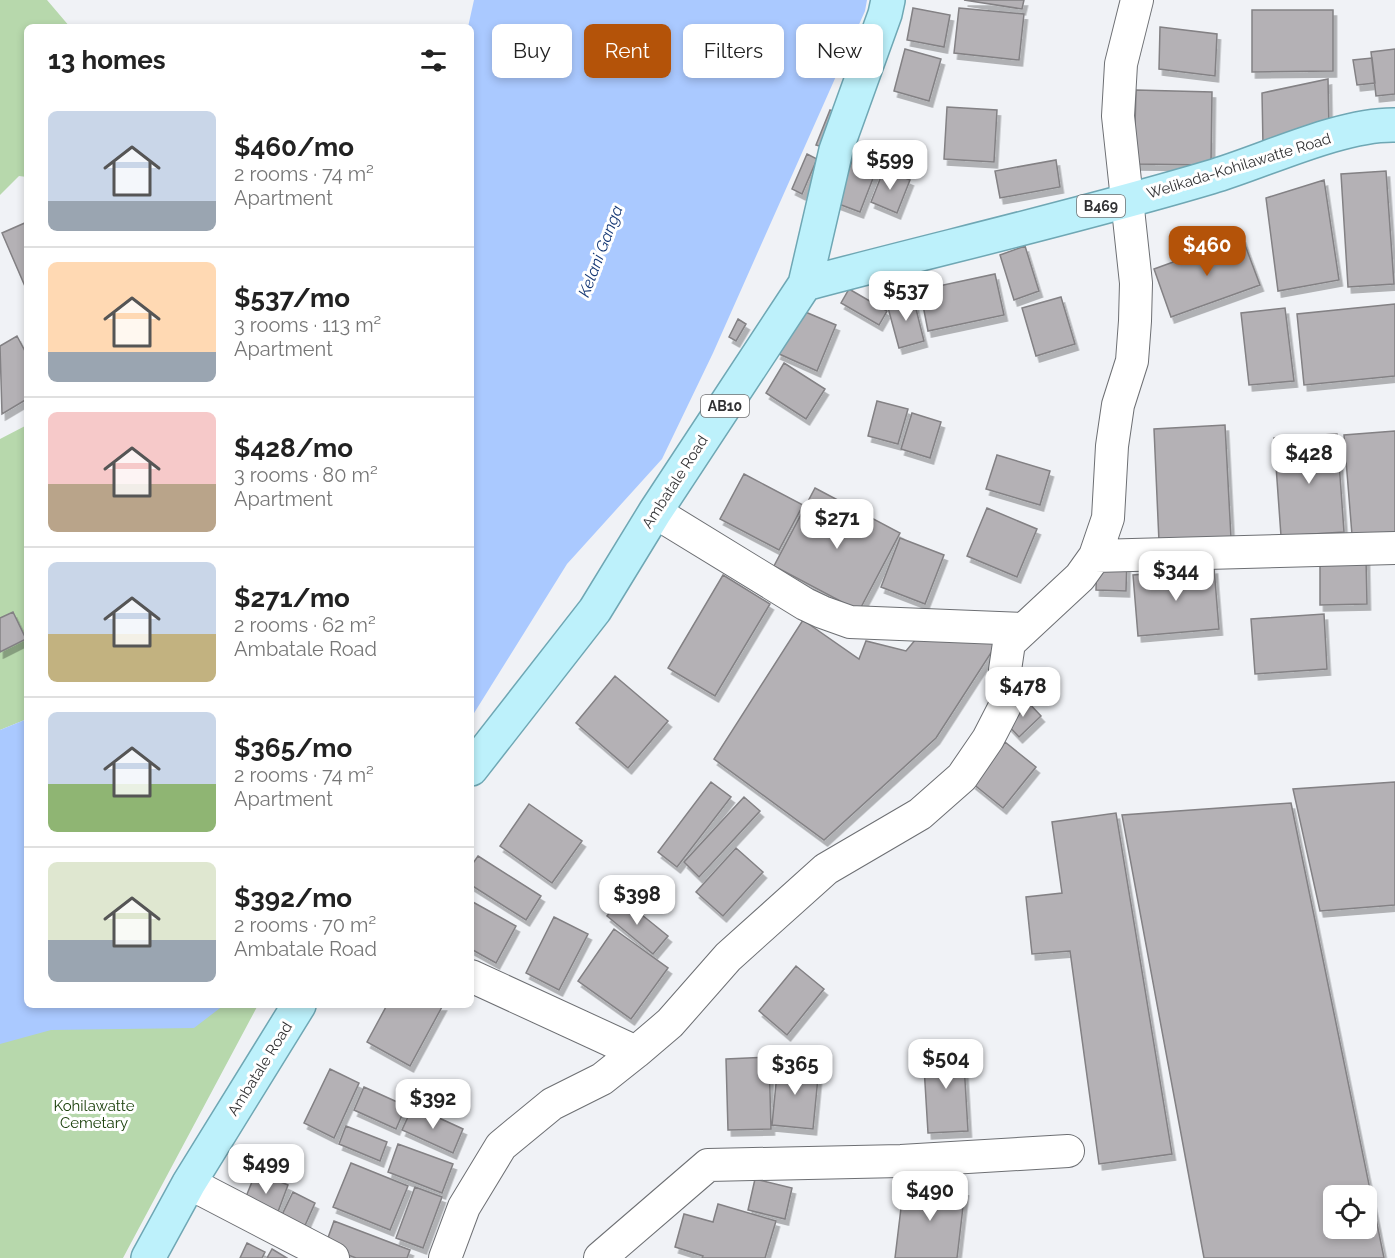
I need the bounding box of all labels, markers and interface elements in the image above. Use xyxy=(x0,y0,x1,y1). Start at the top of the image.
chip: Buy xyxy=(492,24,572,78)
chip: Rent xyxy=(584,24,671,78)
chip: Filters xyxy=(683,24,784,78)
chip: New xyxy=(796,24,883,78)
icon: filters xyxy=(417,44,450,77)
text: 13 homes xyxy=(48,45,166,75)
street label: Welikada-Kohilawatte Road xyxy=(1145,129,1333,203)
text: $460/mo xyxy=(234,132,354,162)
icon: home xyxy=(96,135,168,207)
pin: $599 xyxy=(854,140,926,191)
text: $599 xyxy=(866,147,914,171)
text: 2 rooms · 74 m² xyxy=(234,162,374,186)
text: Apartment xyxy=(234,186,333,210)
road number: B469 xyxy=(1077,195,1125,217)
water label: Kelani Ganga xyxy=(574,202,627,300)
pin: $460 xyxy=(1171,226,1243,277)
text: $460 xyxy=(1183,233,1231,257)
pin: $537 xyxy=(870,271,942,322)
text: $537 xyxy=(883,278,929,302)
text: $537/mo xyxy=(234,283,350,313)
icon: home xyxy=(96,286,168,358)
text: 3 rooms · 113 m² xyxy=(234,313,381,337)
text: Apartment xyxy=(234,337,333,361)
road number: AB10 xyxy=(701,395,749,417)
street label: Ambatale Road xyxy=(638,432,712,532)
text: $428/mo xyxy=(234,433,353,463)
pin: $428 xyxy=(1273,434,1345,485)
icon: home xyxy=(96,436,168,508)
text: $428 xyxy=(1285,441,1333,465)
text: 3 rooms · 80 m² xyxy=(234,463,378,487)
text: Apartment xyxy=(234,487,333,511)
pin: $271 xyxy=(801,499,873,550)
text: $271 xyxy=(814,506,860,530)
pin: $344 xyxy=(1140,551,1212,602)
text: $344 xyxy=(1153,558,1199,582)
text: $271/mo xyxy=(234,583,350,613)
icon: home xyxy=(96,586,168,658)
text: 2 rooms · 62 m² xyxy=(234,613,376,637)
text: Ambatale Road xyxy=(234,637,377,661)
pin: $478 xyxy=(987,667,1059,718)
text: $478 xyxy=(999,674,1047,698)
text: $365/mo xyxy=(234,733,352,763)
icon: home xyxy=(96,736,168,808)
text: 2 rooms · 74 m² xyxy=(234,763,374,787)
text: Apartment xyxy=(234,787,333,811)
pin: $398 xyxy=(601,875,673,926)
text: $398 xyxy=(613,882,661,906)
text: $392/mo xyxy=(234,883,352,913)
icon: home xyxy=(96,886,168,958)
text: 2 rooms · 70 m² xyxy=(234,913,376,937)
text: Ambatale Road xyxy=(234,937,377,961)
street label: Ambatale Road xyxy=(224,1019,296,1119)
pin: $504 xyxy=(910,1039,982,1090)
pin: $365 xyxy=(759,1045,831,1096)
text: $504 xyxy=(922,1046,970,1070)
text: $365 xyxy=(772,1052,818,1076)
pin: $392 xyxy=(397,1079,469,1130)
text: $392 xyxy=(410,1086,456,1110)
park label: Kohilawatte Cemetary xyxy=(54,1097,135,1132)
pin: $499 xyxy=(230,1144,302,1195)
text: $499 xyxy=(242,1151,290,1175)
pin: $490 xyxy=(894,1171,966,1222)
text: $490 xyxy=(906,1178,954,1202)
map controls xyxy=(1323,1185,1377,1239)
button: locate xyxy=(1323,1185,1377,1239)

